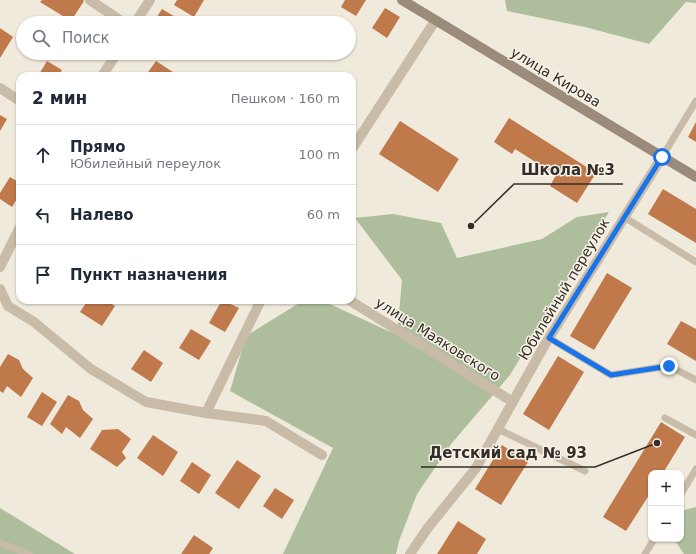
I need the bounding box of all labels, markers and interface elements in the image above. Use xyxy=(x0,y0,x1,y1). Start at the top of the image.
search box xyxy=(16,16,356,60)
icon: search xyxy=(30,27,52,49)
text: Поиск xyxy=(62,29,110,47)
street label: улица Кирова xyxy=(508,44,604,110)
text: 2 мин xyxy=(32,88,87,108)
text: Пешком · 160 m xyxy=(231,91,340,106)
text: Прямо xyxy=(70,138,126,156)
icon: ahead xyxy=(32,144,54,166)
text: 100 m xyxy=(298,147,340,162)
route start xyxy=(653,148,671,166)
text: Юбилейный переулок xyxy=(70,156,221,171)
callout: Школа №3 xyxy=(514,157,623,184)
text: Школа №3 xyxy=(521,161,615,179)
icon: left xyxy=(32,204,54,226)
text: Налево xyxy=(70,206,134,224)
text: 60 m xyxy=(307,207,340,222)
street label: Юбилейный переулок xyxy=(515,215,613,363)
icon: arrive xyxy=(32,264,54,286)
text: Пункт назначения xyxy=(70,266,227,284)
street label: улица Маяковского xyxy=(373,294,503,384)
route end xyxy=(660,357,678,375)
callout: Детский сад № 93 xyxy=(421,440,595,467)
text: Детский сад № 93 xyxy=(429,444,587,462)
map controls xyxy=(648,470,684,542)
button: + xyxy=(648,470,684,506)
button: − xyxy=(648,506,684,542)

